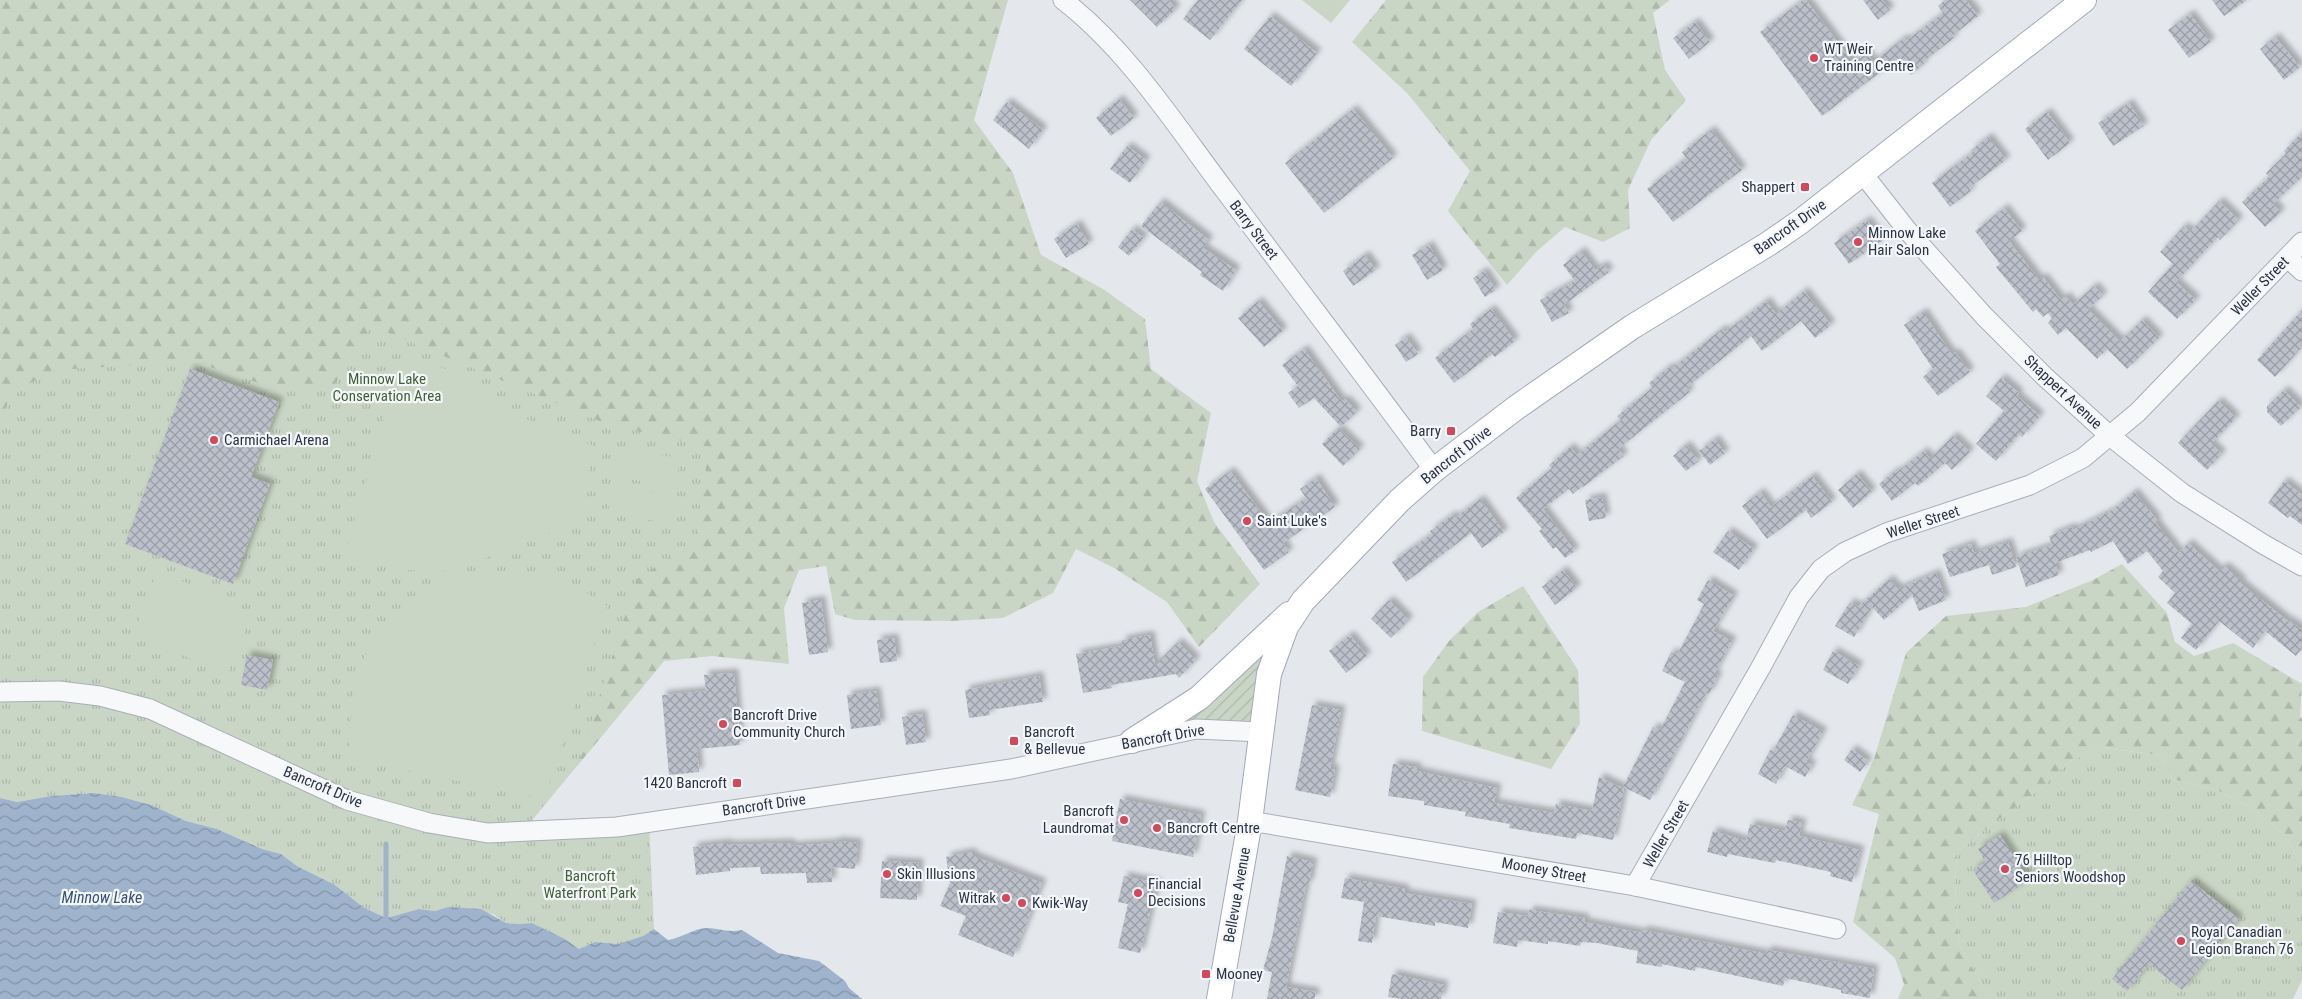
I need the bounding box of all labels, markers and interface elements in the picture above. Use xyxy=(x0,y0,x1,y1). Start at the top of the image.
place label: WT Weir Training Centre xyxy=(1824,40,1914,75)
marker: WT Weir Training Centre xyxy=(1808,52,1820,64)
place label: Shappert xyxy=(1742,178,1795,196)
marker: Shappert xyxy=(1799,181,1811,193)
street label: Bancroft Drive xyxy=(1750,196,1830,258)
street label: Barry Street xyxy=(1226,197,1282,263)
place label: Minnow Lake Hair Salon xyxy=(1868,224,1946,259)
marker: Minnow Lake Hair Salon xyxy=(1852,236,1864,248)
street label: Weller Street xyxy=(2227,253,2293,319)
street label: Shappert Avenue xyxy=(2020,351,2106,433)
park label: Minnow Lake Conservation Area xyxy=(333,370,441,405)
place label: Barry xyxy=(1410,422,1441,440)
street label: Bancroft Drive xyxy=(1417,422,1495,488)
marker: Barry xyxy=(1445,425,1457,437)
place label: Carmichael Arena xyxy=(224,431,329,449)
marker: Carmichael Arena xyxy=(208,434,220,446)
street label: Weller Street xyxy=(1884,502,1962,542)
place label: Saint Luke's xyxy=(1257,512,1327,530)
marker: Saint Luke's xyxy=(1241,515,1253,527)
place label: Bancroft Drive Community Church xyxy=(733,706,845,741)
marker: Bancroft Drive Community Church xyxy=(717,718,729,730)
street label: Bancroft Drive xyxy=(1120,721,1206,753)
place label: Bancroft & Bellevue xyxy=(1024,723,1085,758)
marker: Bancroft & Bellevue xyxy=(1008,735,1020,747)
street label: Bancroft Drive xyxy=(281,762,365,812)
place label: 1420 Bancroft xyxy=(643,774,727,792)
marker: 1420 Bancroft xyxy=(731,777,743,789)
street label: Bancroft Drive xyxy=(721,790,807,820)
street label: Weller Street xyxy=(1639,797,1693,871)
place label: Bancroft Laundromat xyxy=(1043,802,1114,837)
marker: Bancroft Laundromat xyxy=(1118,814,1130,826)
place label: Bancroft Centre xyxy=(1167,819,1260,837)
marker: Bancroft Centre xyxy=(1151,822,1163,834)
street label: Bellevue Avenue xyxy=(1220,846,1254,944)
place label: 76 Hilltop Seniors Woodshop xyxy=(2015,851,2126,886)
street label: Mooney Street xyxy=(1500,854,1588,886)
marker: 76 Hilltop Seniors Woodshop xyxy=(1999,863,2011,875)
place label: Skin Illusions xyxy=(897,865,976,883)
park label: Bancroft Waterfront Park xyxy=(543,867,637,902)
marker: Skin Illusions xyxy=(881,868,893,880)
place label: Financial Decisions xyxy=(1148,875,1206,910)
marker: Financial Decisions xyxy=(1132,887,1144,899)
water label: Minnow Lake xyxy=(62,888,142,907)
place label: Witrak xyxy=(958,889,996,907)
marker: Witrak xyxy=(1000,892,1012,904)
place label: Kwik-Way xyxy=(1032,894,1088,912)
marker: Kwik-Way xyxy=(1016,897,1028,909)
place label: Royal Canadian Legion Branch 76 xyxy=(2191,923,2294,958)
marker: Royal Canadian Legion Branch 76 xyxy=(2175,935,2187,947)
place label: Mooney xyxy=(1216,965,1263,983)
marker: Mooney xyxy=(1200,968,1212,980)

